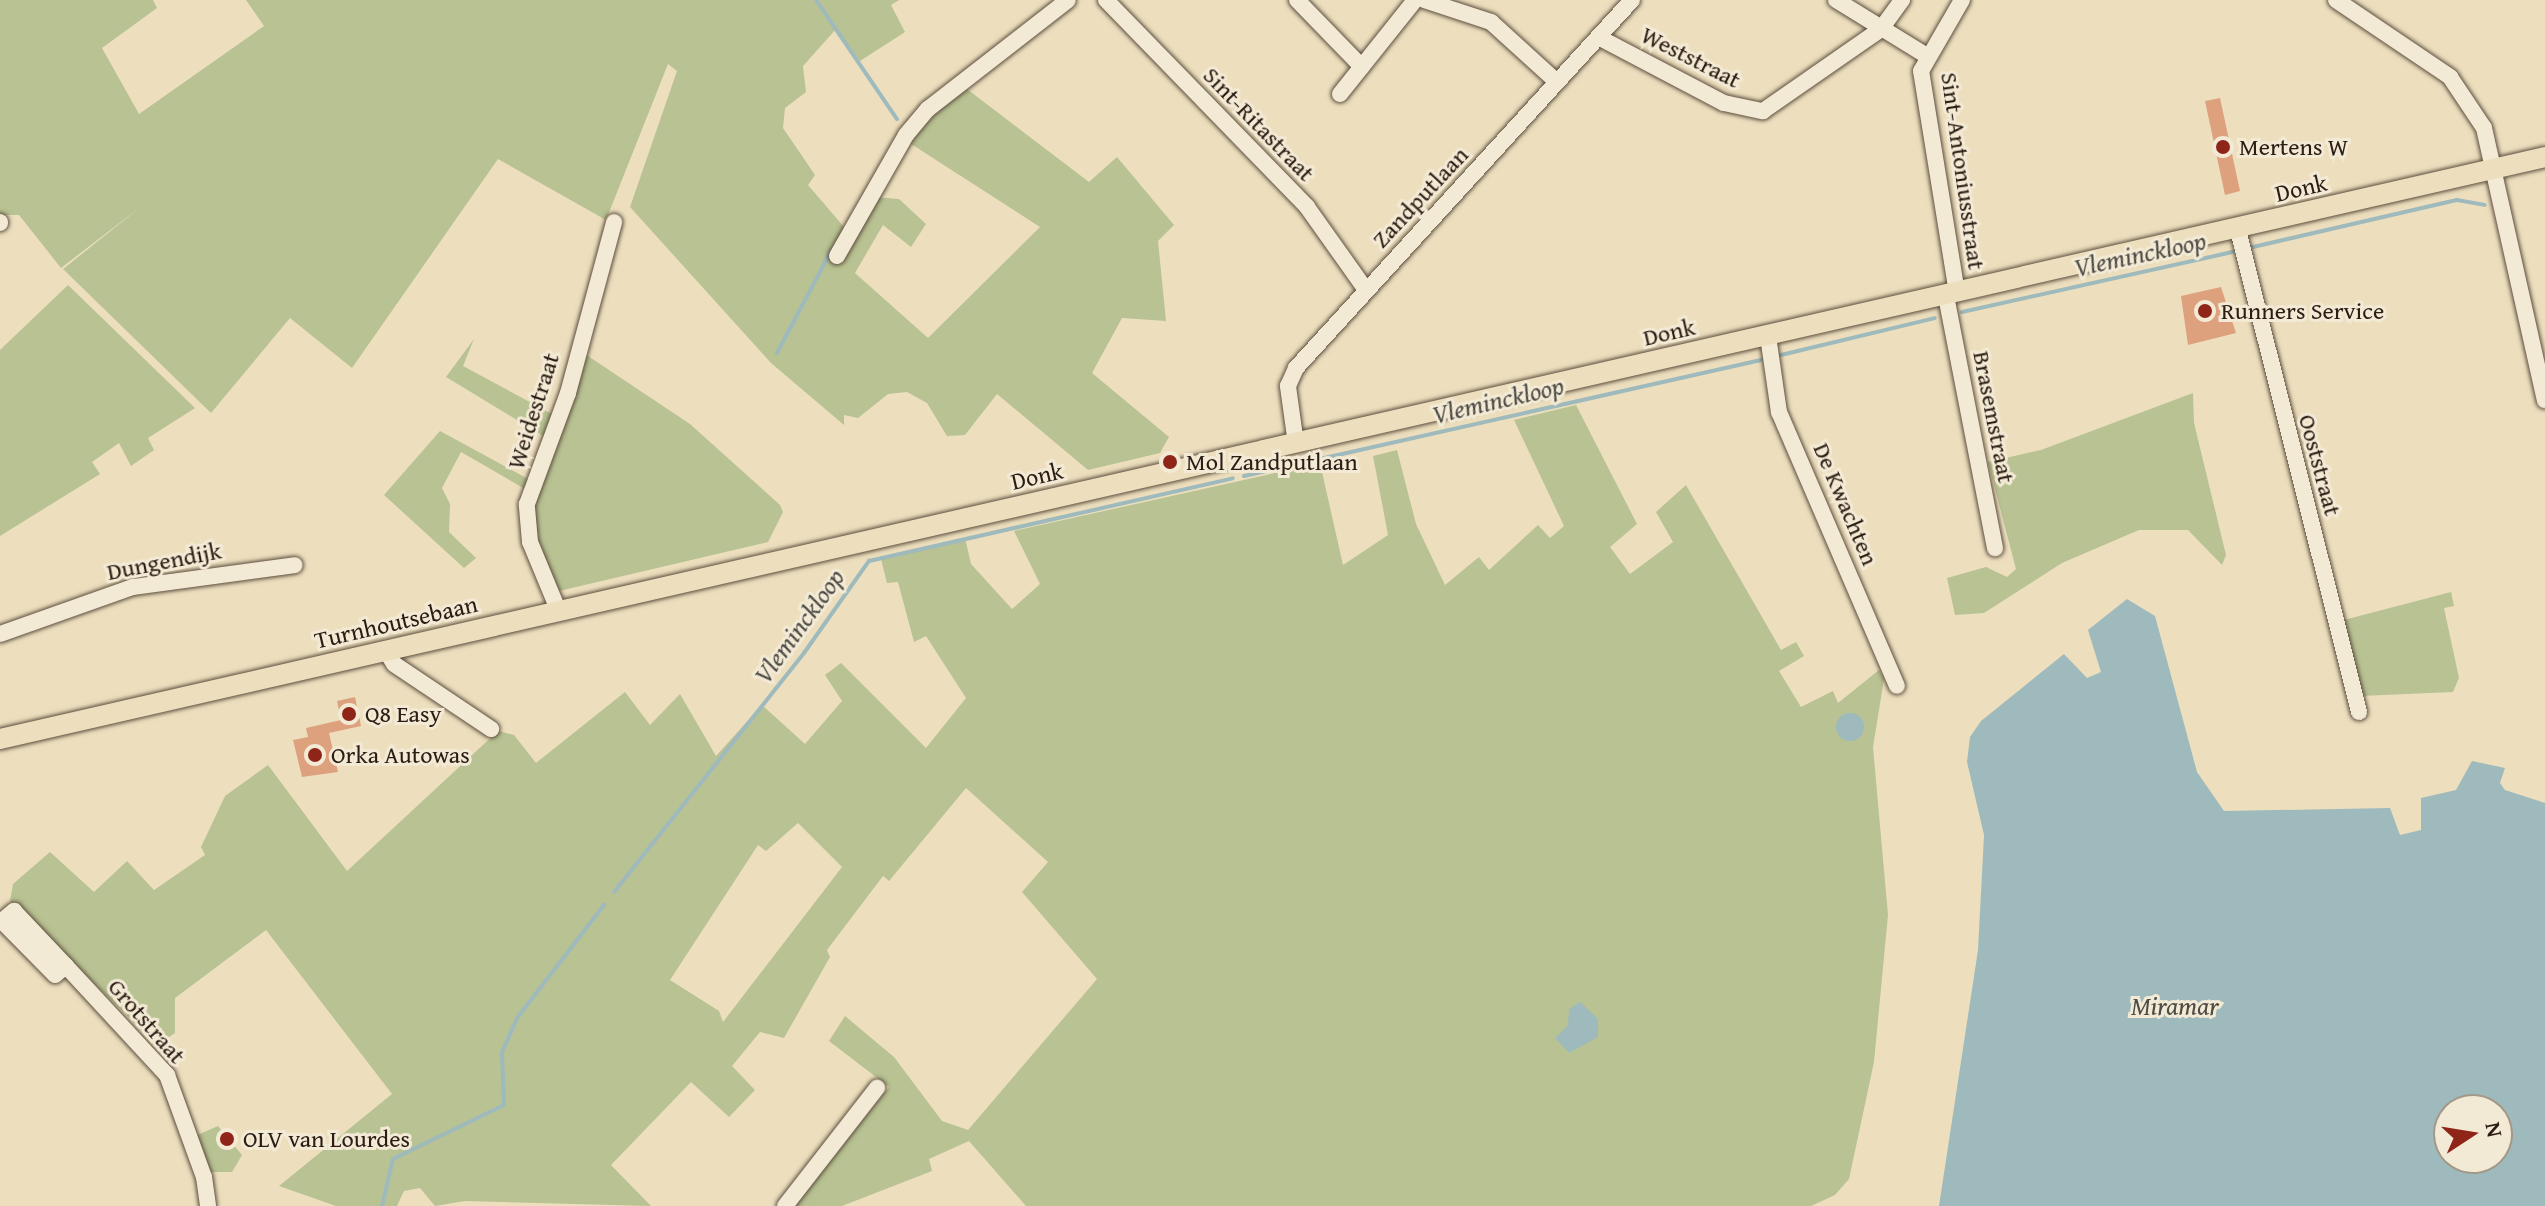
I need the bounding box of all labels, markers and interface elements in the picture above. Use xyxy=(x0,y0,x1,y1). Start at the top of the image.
street label: Weststraat xyxy=(1637,20,1745,94)
street label: Sint-Ritastraat xyxy=(1197,61,1321,187)
street label: Sint-Antoniusstraat xyxy=(1935,70,1991,272)
place label: Mertens W xyxy=(2239,133,2348,161)
marker: Mertens W xyxy=(2214,138,2232,156)
street label: Zandputlaan xyxy=(1366,140,1474,254)
street label: Donk xyxy=(2272,168,2330,208)
water label: Vleminckloop xyxy=(2071,225,2209,283)
place label: Runners Service xyxy=(2221,297,2384,325)
marker: Runners Service xyxy=(2196,302,2214,320)
street label: Donk xyxy=(1640,312,1698,352)
street label: Weidestraat xyxy=(501,349,565,473)
street label: Brasemstraat xyxy=(1967,349,2021,485)
water label: Vleminckloop xyxy=(1429,370,1567,430)
street label: Ooststraat xyxy=(2293,411,2347,519)
street label: De Kwachten xyxy=(1807,438,1885,570)
place label: Mol Zandputlaan xyxy=(1186,448,1358,476)
marker: Mol Zandputlaan xyxy=(1161,453,1179,471)
street label: Donk xyxy=(1008,456,1066,496)
street label: Dungendijk xyxy=(104,536,224,586)
water label: Vleminckloop xyxy=(747,562,851,690)
street label: Turnhoutsebaan xyxy=(312,589,480,655)
place label: Q8 Easy xyxy=(365,700,441,728)
marker: Q8 Easy xyxy=(340,705,358,723)
place label: Orka Autowas xyxy=(331,741,470,769)
marker: Orka Autowas xyxy=(306,746,324,764)
street label: Grotstraat xyxy=(102,973,192,1069)
water label: Miramar xyxy=(2131,990,2219,1022)
north arrow xyxy=(2433,1094,2513,1174)
text: N xyxy=(2477,1119,2512,1140)
place label: OLV van Lourdes xyxy=(243,1125,410,1153)
marker: OLV van Lourdes xyxy=(218,1130,236,1148)

